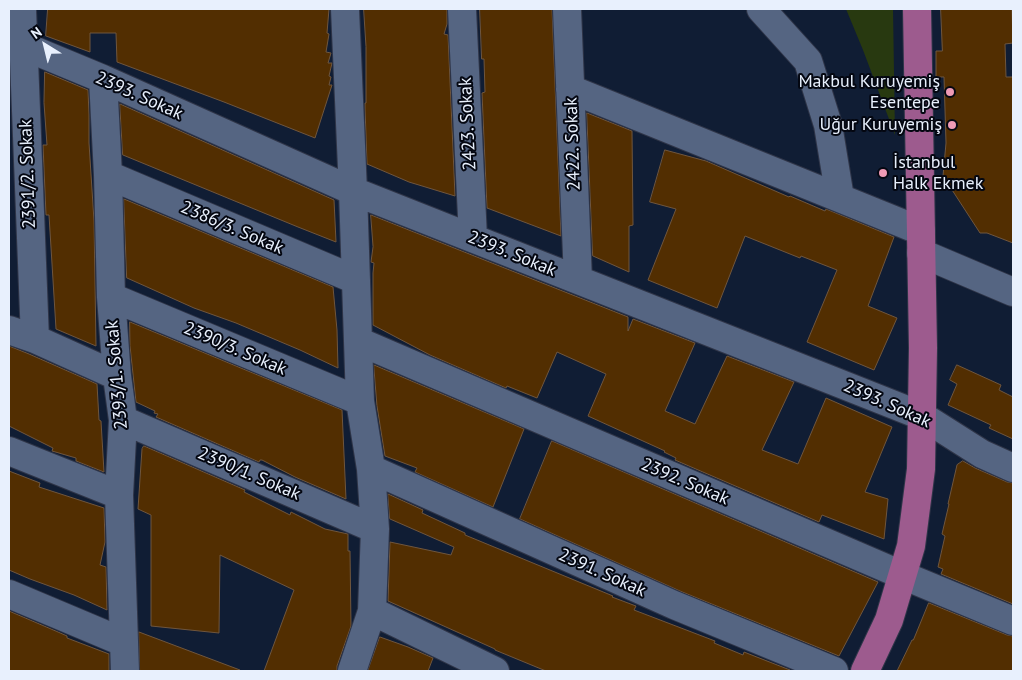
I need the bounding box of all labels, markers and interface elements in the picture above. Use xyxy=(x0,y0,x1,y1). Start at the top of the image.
north arrow xyxy=(20,20,70,70)
text: N xyxy=(27,23,45,43)
street label: 2393. Sokak xyxy=(92,67,186,125)
place label: Makbul Kuruyemiş Esentepe xyxy=(798,71,940,114)
street label: 2423. Sokak xyxy=(455,77,481,171)
marker: Makbul Kuruyemiş Esentepe xyxy=(944,86,956,98)
street label: 2422. Sokak xyxy=(561,97,585,191)
place label: Uğur Kuruyemiş xyxy=(820,114,942,136)
street label: 2391/2. Sokak xyxy=(15,119,41,229)
marker: Uğur Kuruyemiş xyxy=(946,119,958,131)
place label: İstanbul Halk Ekmek xyxy=(893,152,983,194)
marker: İstanbul Halk Ekmek xyxy=(877,167,889,179)
street label: 2386/3. Sokak xyxy=(177,197,287,259)
street label: 2393. Sokak xyxy=(465,227,559,281)
street label: 2390/3. Sokak xyxy=(180,318,290,380)
street label: 2393/1. Sokak xyxy=(101,320,133,430)
street label: 2393. Sokak xyxy=(840,375,934,433)
street label: 2390/1. Sokak xyxy=(194,443,304,505)
street label: 2392. Sokak xyxy=(638,454,732,510)
street label: 2391. Sokak xyxy=(555,544,649,602)

